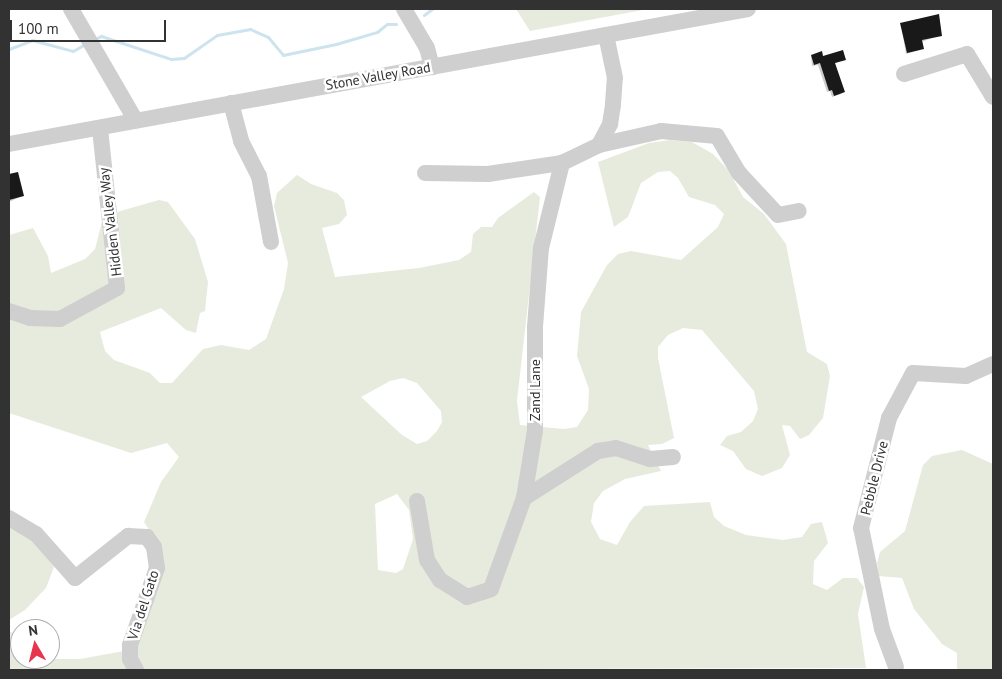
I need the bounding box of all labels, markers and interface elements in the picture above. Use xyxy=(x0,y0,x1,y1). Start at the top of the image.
scale bar xyxy=(12,10,169,42)
text: 100 m xyxy=(18,19,59,38)
street label: Stone Valley Road xyxy=(324,58,432,94)
street label: Hidden Valley Way xyxy=(95,166,125,278)
street label: Zand Lane xyxy=(527,359,543,421)
street label: Pebble Drive xyxy=(857,439,891,517)
street label: Via del Gato xyxy=(124,568,162,642)
north arrow xyxy=(10,619,60,669)
text: N xyxy=(27,621,39,640)

